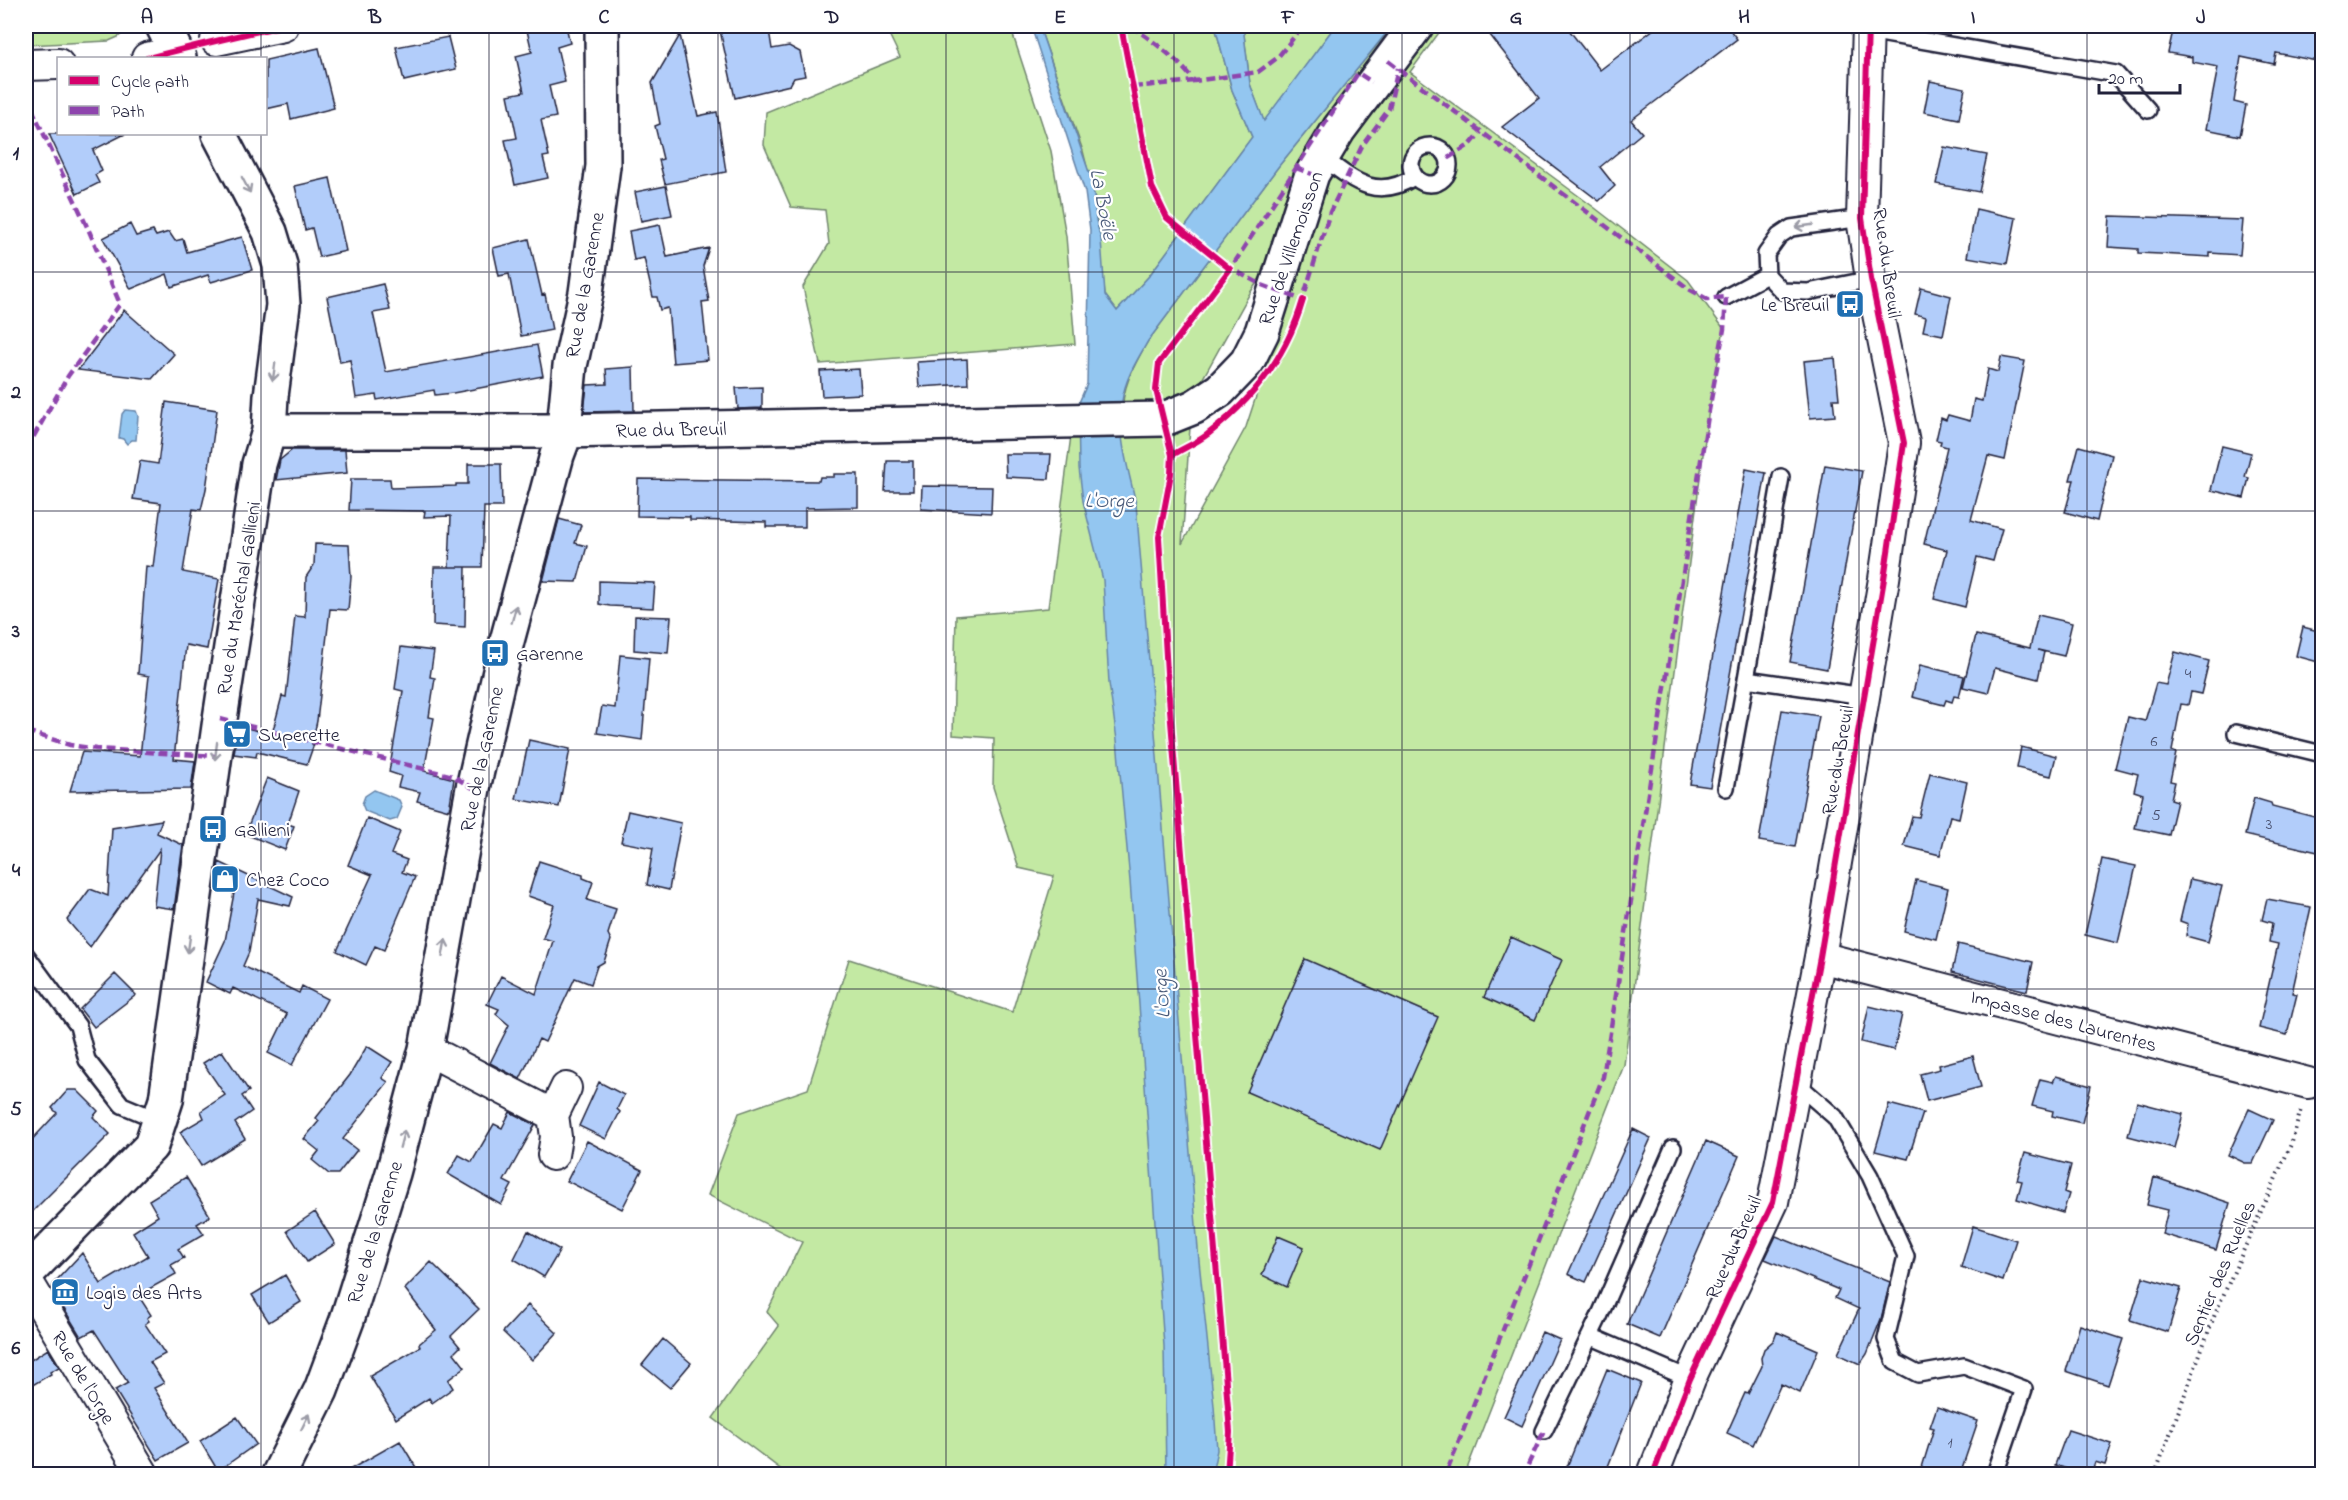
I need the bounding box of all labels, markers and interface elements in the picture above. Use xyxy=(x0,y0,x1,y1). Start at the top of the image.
text: A xyxy=(141,4,153,33)
text: B xyxy=(367,4,382,33)
text: C xyxy=(599,4,610,33)
text: D xyxy=(824,4,839,33)
text: E xyxy=(1054,4,1066,33)
text: F xyxy=(1281,4,1295,33)
text: G xyxy=(1510,4,1523,33)
text: H xyxy=(1738,4,1750,33)
text: I xyxy=(1971,4,1976,33)
text: J xyxy=(2196,4,2206,33)
legend xyxy=(57,57,267,135)
scale bar xyxy=(2099,57,2180,95)
text: 20 m xyxy=(2108,67,2143,93)
text: Cycle path xyxy=(111,70,189,96)
text: Path xyxy=(111,100,145,126)
text: 1 xyxy=(13,140,20,169)
water label: La Boële xyxy=(1080,166,1124,244)
street label: Rue de Villemoisson xyxy=(1252,168,1332,330)
one-way arrow xyxy=(241,176,252,194)
street label: Rue du Breuil xyxy=(1863,206,1908,320)
street label: Rue de la Garenne xyxy=(559,210,614,361)
one-way arrow xyxy=(1795,221,1815,232)
bus stop icon: Le Breuil xyxy=(1834,288,1866,320)
place label: Le Breuil xyxy=(1761,292,1829,321)
one-way arrow xyxy=(268,362,279,382)
text: 2 xyxy=(10,379,21,408)
street label: Rue du Breuil xyxy=(615,416,727,447)
water label: L'Orge xyxy=(1084,487,1135,518)
street label: Rue du Maréchal Gallieni xyxy=(211,499,270,697)
one-way arrow xyxy=(509,605,520,624)
text: 3 xyxy=(11,618,20,647)
bus stop icon: Garenne xyxy=(479,637,511,669)
place label: Garenne xyxy=(516,641,583,670)
house number: 4 xyxy=(2185,662,2192,686)
street label: Rue de la Garenne xyxy=(454,684,513,835)
street label: Rue du Breuil xyxy=(1816,703,1863,818)
supermarket icon: Superette xyxy=(221,718,253,750)
place label: Superette xyxy=(258,722,340,751)
house number: 6 xyxy=(2150,730,2158,754)
one-way arrow xyxy=(210,741,221,761)
house number: 5 xyxy=(2151,804,2161,828)
bus stop icon: Gallieni xyxy=(197,813,229,845)
house number: 3 xyxy=(2266,813,2272,837)
place label: Gallieni xyxy=(234,817,290,846)
text: 4 xyxy=(12,857,21,886)
shop icon: Chez Coco xyxy=(209,863,241,895)
place label: Chez Coco xyxy=(246,867,329,896)
one-way arrow xyxy=(183,934,194,954)
one-way arrow xyxy=(439,939,450,959)
water label: L'Orge xyxy=(1146,967,1181,1019)
street label: Impasse des Laurentes xyxy=(1967,984,2160,1061)
text: 5 xyxy=(10,1096,22,1125)
one-way arrow xyxy=(397,1130,408,1149)
street label: Rue de la Garenne xyxy=(341,1158,412,1308)
street label: Rue du Breuil xyxy=(1699,1191,1771,1305)
street label: Sentier des Ruelles xyxy=(2178,1197,2265,1351)
museum icon: Logis des Arts xyxy=(49,1276,81,1308)
place label: Logis des Arts xyxy=(86,1280,202,1310)
street label: Rue de l'Orge xyxy=(42,1326,121,1431)
text: 6 xyxy=(12,1335,21,1364)
one-way arrow xyxy=(300,1414,311,1432)
house number: 1 xyxy=(1947,1431,1953,1455)

